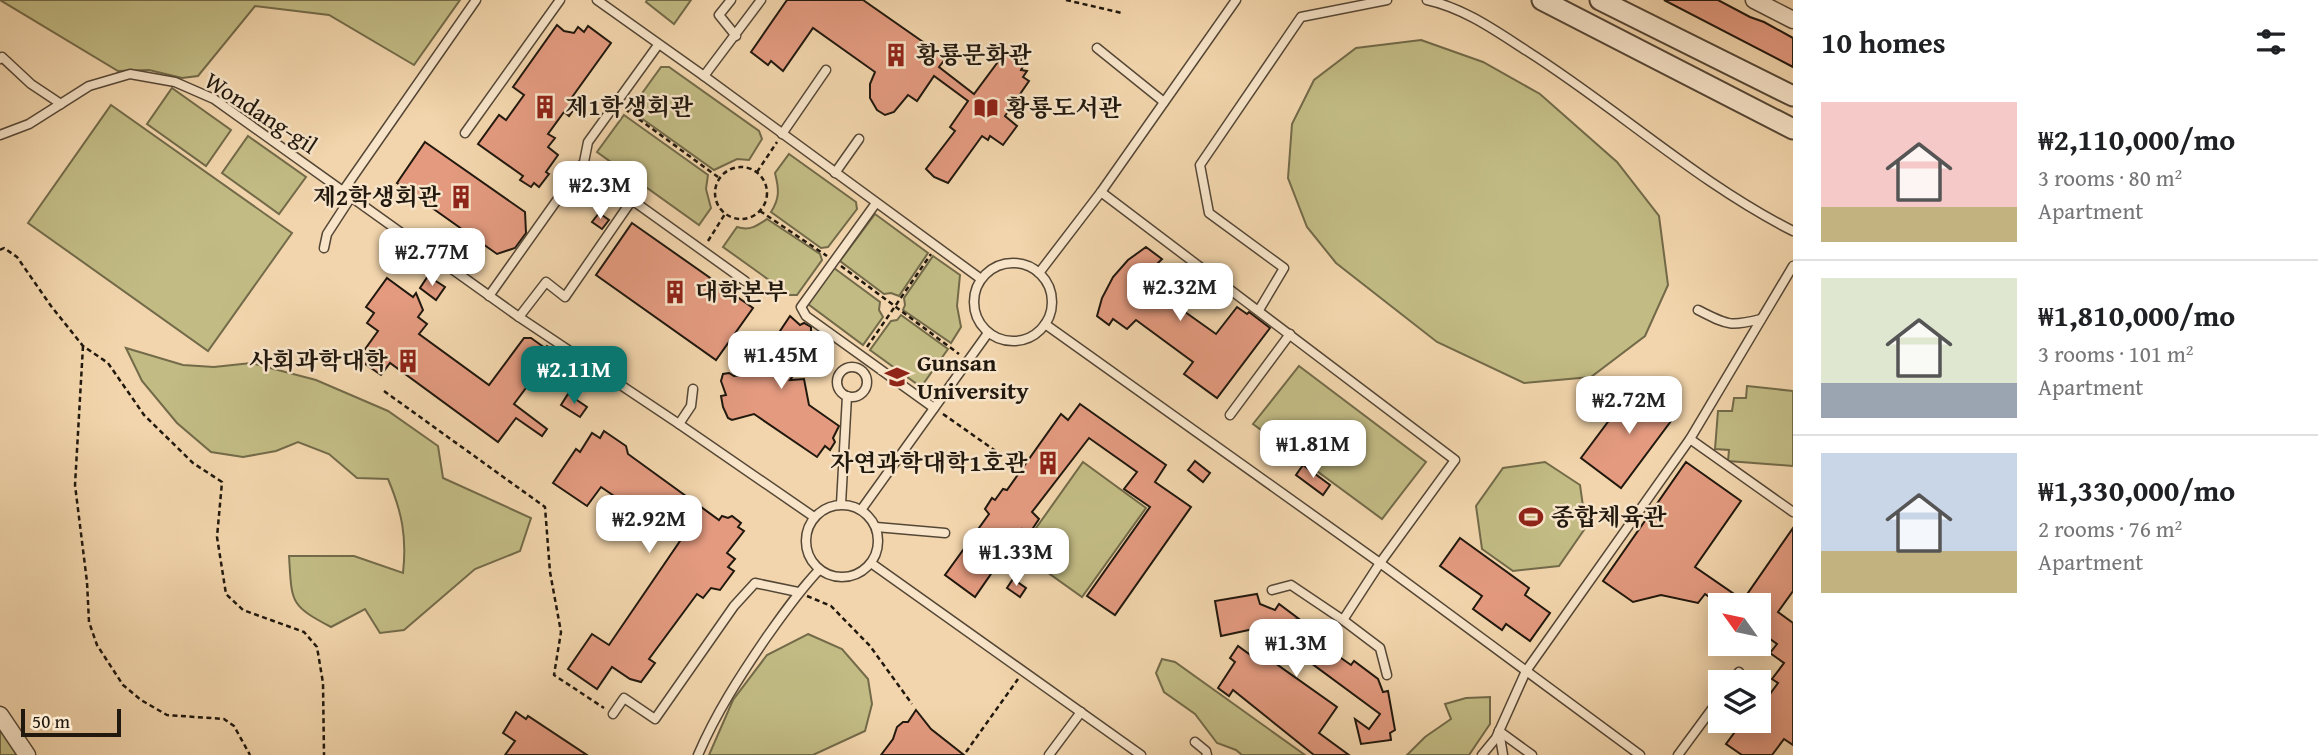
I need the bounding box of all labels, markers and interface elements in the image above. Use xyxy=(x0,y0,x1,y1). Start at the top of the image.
text: 10 homes xyxy=(1821,20,1946,64)
icon: filters xyxy=(2252,23,2290,61)
place label: 황룡문화관 xyxy=(916,37,1032,72)
building icon: 황룡문화관 xyxy=(882,41,910,69)
street label: Wondang-gil xyxy=(198,63,325,162)
place label: 제1학생회관 xyxy=(565,89,693,124)
place label: 황룡도서관 xyxy=(1006,90,1122,125)
building icon: 제1학생회관 xyxy=(531,93,559,121)
library icon: 황룡도서관 xyxy=(972,94,1000,122)
text: ₩2,110,000/mo xyxy=(2038,117,2235,161)
icon: home xyxy=(1877,130,1961,214)
text: 3 rooms · 80 m² xyxy=(2038,161,2182,194)
pin: ₩2.3M xyxy=(551,162,649,221)
text: ₩2.3M xyxy=(569,167,631,200)
place label: 제2학생회관 xyxy=(313,179,441,214)
building icon: 제2학생회관 xyxy=(447,183,475,211)
text: Apartment xyxy=(2038,194,2143,227)
pin: ₩2.77M xyxy=(375,229,489,288)
text: ₩2.77M xyxy=(395,234,469,267)
pin: ₩2.32M xyxy=(1123,264,1237,323)
text: ₩2.32M xyxy=(1143,269,1217,302)
place label: 대학본부 xyxy=(695,274,788,309)
building icon: 대학본부 xyxy=(661,278,689,306)
text: ₩1,810,000/mo xyxy=(2038,293,2235,337)
icon: home xyxy=(1877,306,1961,390)
pin: ₩1.45M xyxy=(724,332,838,391)
text: ₩1.45M xyxy=(744,337,818,370)
text: 3 rooms · 101 m² xyxy=(2038,337,2193,370)
place label: 사회과학대학 xyxy=(249,343,388,378)
place label: Gunsan University xyxy=(917,345,1029,408)
pin: ₩2.11M xyxy=(517,346,631,406)
building icon: 사회과학대학 xyxy=(394,347,422,375)
text: ₩2.11M xyxy=(537,352,611,385)
school or university icon: Gunsan University xyxy=(883,363,911,391)
text: Apartment xyxy=(2038,370,2143,403)
pin: ₩2.72M xyxy=(1572,376,1686,436)
text: ₩2.72M xyxy=(1592,382,1666,415)
pin: ₩1.81M xyxy=(1256,420,1370,480)
text: ₩1.81M xyxy=(1276,426,1350,459)
place label: 자연과학대학1호관 xyxy=(830,445,1028,480)
building icon: 자연과학대학1호관 xyxy=(1034,449,1062,477)
text: ₩1,330,000/mo xyxy=(2038,468,2235,512)
icon: home xyxy=(1877,481,1961,565)
pin: ₩2.92M xyxy=(592,496,706,555)
place label: 종합체육관 xyxy=(1551,499,1667,534)
text: ₩2.92M xyxy=(612,501,686,534)
sports icon: 종합체육관 xyxy=(1517,503,1545,531)
text: 2 rooms · 76 m² xyxy=(2038,512,2182,545)
pin: ₩1.33M xyxy=(959,528,1073,588)
text: ₩1.33M xyxy=(979,534,1053,567)
text: Apartment xyxy=(2038,545,2143,578)
north arrow xyxy=(1708,593,1771,656)
map controls xyxy=(1708,593,1771,733)
pin: ₩1.3M xyxy=(1247,620,1345,679)
text: ₩1.3M xyxy=(1265,625,1327,658)
button: layers xyxy=(1708,670,1771,733)
scale bar xyxy=(21,706,121,738)
text: 50 m xyxy=(32,707,70,735)

